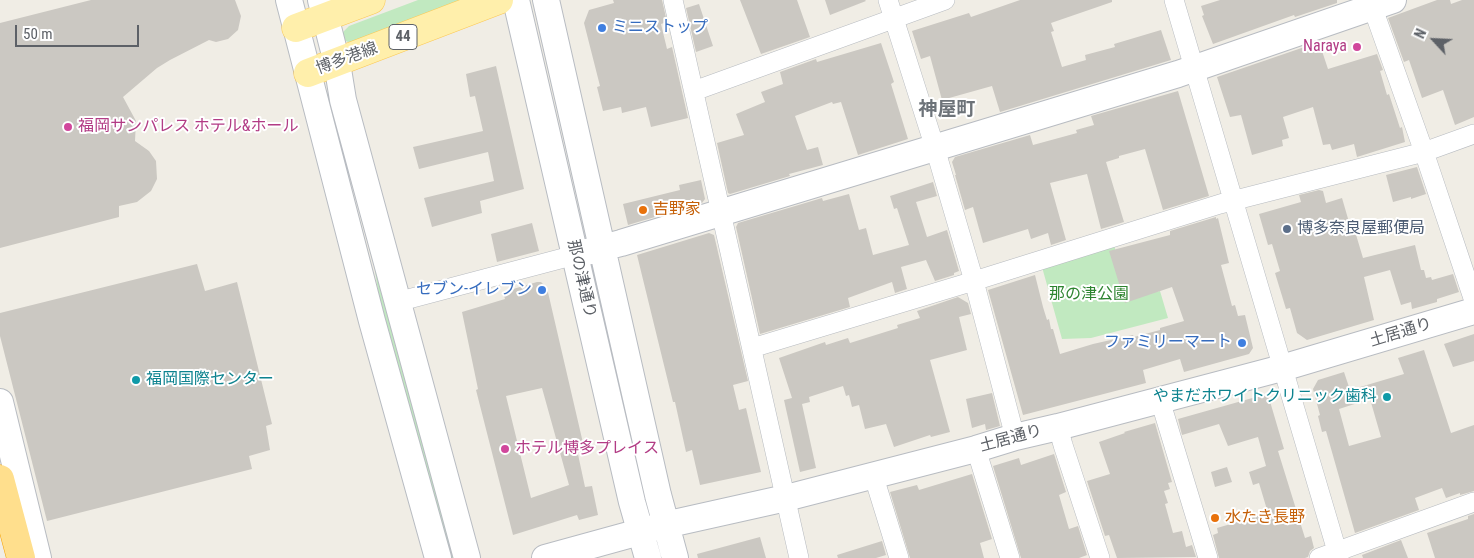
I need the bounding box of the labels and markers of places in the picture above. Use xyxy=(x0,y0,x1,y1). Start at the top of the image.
place label: ミニストップ xyxy=(612,18,708,38)
marker: ミニストップ xyxy=(596,22,608,34)
place label: Naraya xyxy=(1303,37,1347,57)
marker: Naraya xyxy=(1351,41,1363,53)
place label: 福岡サンパレス ホテル&ホール xyxy=(78,117,298,137)
marker: 福岡サンパレス ホテル&ホール xyxy=(62,121,74,133)
place label: 吉野家 xyxy=(653,200,701,220)
marker: 吉野家 xyxy=(637,204,649,216)
place label: 博多奈良屋郵便局 xyxy=(1297,219,1425,239)
marker: 博多奈良屋郵便局 xyxy=(1281,223,1293,235)
place label: セブン-イレブン xyxy=(416,280,532,300)
marker: セブン-イレブン xyxy=(536,284,548,296)
place label: ファミリーマート xyxy=(1104,333,1232,353)
marker: ファミリーマート xyxy=(1236,337,1248,349)
place label: 福岡国際センター xyxy=(146,370,274,390)
marker: 福岡国際センター xyxy=(130,374,142,386)
place label: やまだホワイトクリニック歯科 xyxy=(1153,387,1377,407)
marker: やまだホワイトクリニック歯科 xyxy=(1381,391,1393,403)
place label: ホテル博多プレイス xyxy=(515,439,659,459)
marker: ホテル博多プレイス xyxy=(499,443,511,455)
place label: 水たき長野 xyxy=(1225,508,1305,528)
marker: 水たき長野 xyxy=(1209,512,1221,524)

